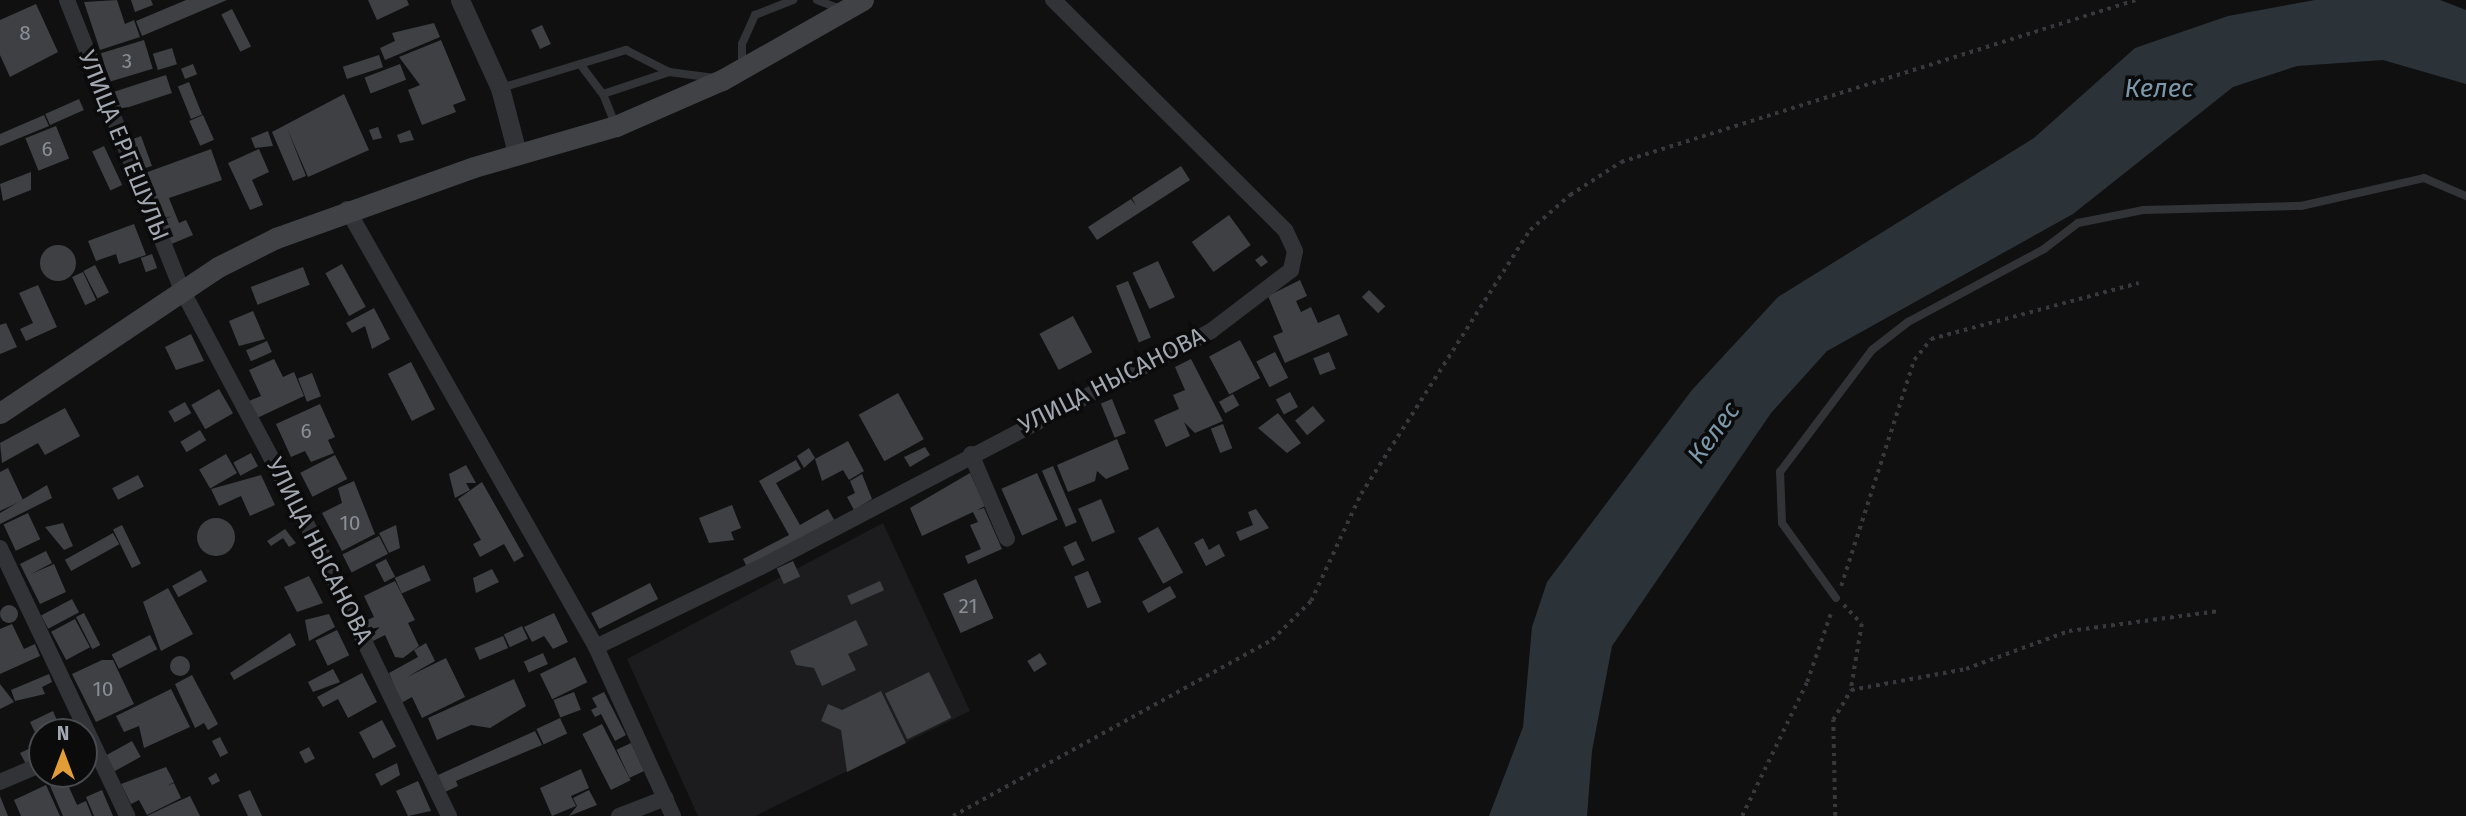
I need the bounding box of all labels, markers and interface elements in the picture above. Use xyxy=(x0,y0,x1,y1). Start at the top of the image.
house number: 8 xyxy=(19,20,31,46)
street label: УЛИЦА ЕРГЕШУЛЫ xyxy=(72,47,174,245)
house number: 3 xyxy=(122,48,132,74)
water label: Келес xyxy=(2125,73,2193,105)
house number: 6 xyxy=(41,136,53,162)
street label: УЛИЦА НЫСАНОВА xyxy=(1014,322,1210,440)
water label: Келес xyxy=(1681,396,1747,470)
house number: 6 xyxy=(300,418,312,444)
street label: УЛИЦА НЫСАНОВА xyxy=(260,453,378,649)
house number: 10 xyxy=(340,510,360,536)
house number: 21 xyxy=(959,593,977,619)
house number: 10 xyxy=(93,676,113,702)
north arrow xyxy=(28,718,98,788)
text: N xyxy=(57,722,69,745)

